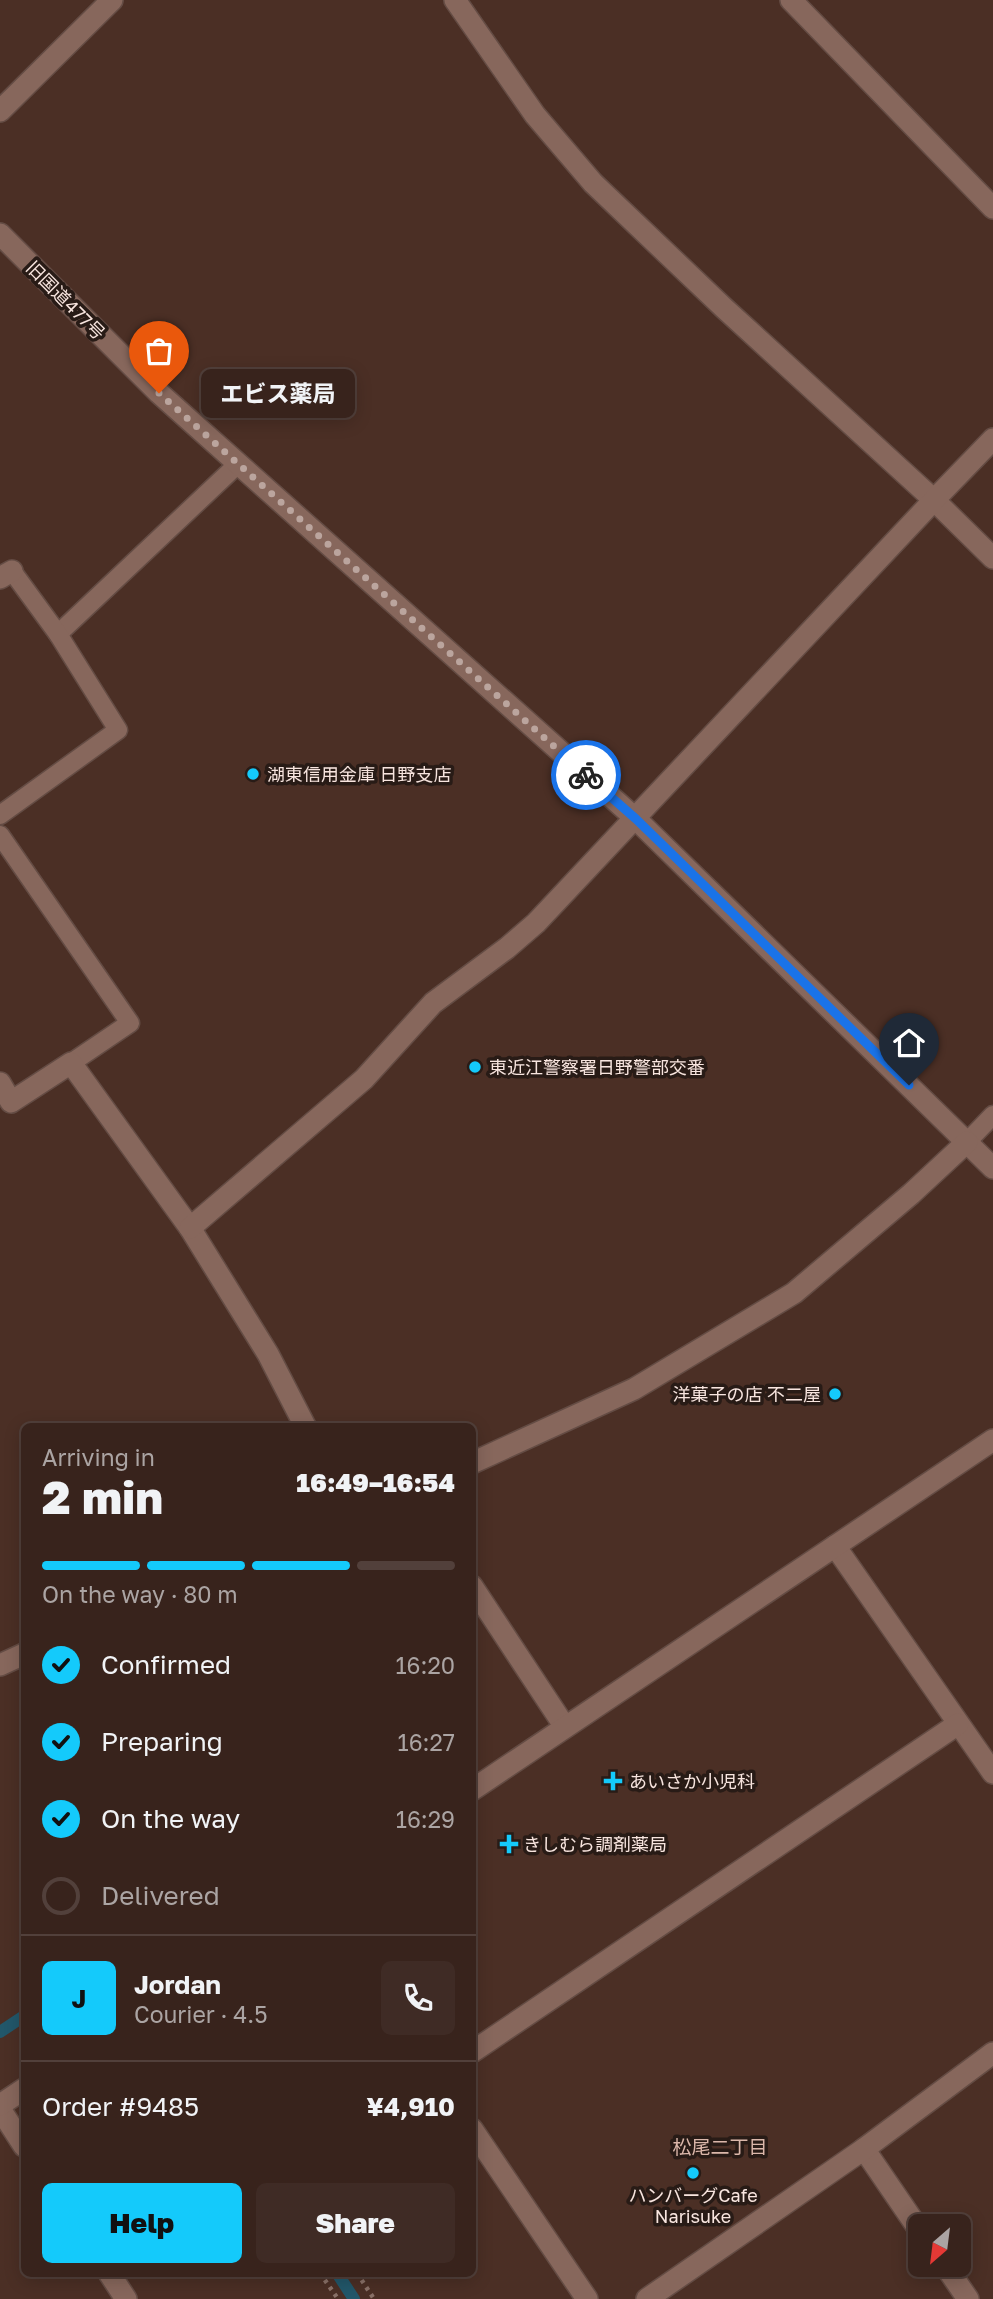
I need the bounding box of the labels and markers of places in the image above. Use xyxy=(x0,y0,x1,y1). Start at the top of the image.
pin xyxy=(129,321,189,393)
callout: エビス薬局 xyxy=(201,368,355,418)
place label: 湖東信用金庫 日野支店 xyxy=(267,763,452,785)
marker: 湖東信用金庫 日野支店 xyxy=(245,766,261,782)
pin xyxy=(879,1013,939,1085)
place label: 東近江警察署日野警部交番 xyxy=(489,1056,705,1078)
marker: 東近江警察署日野警部交番 xyxy=(467,1059,483,1075)
place label: 洋菓子の店 不二屋 xyxy=(673,1383,821,1405)
marker: 洋菓子の店 不二屋 xyxy=(827,1386,843,1402)
place label: あいさか小児科 xyxy=(629,1770,755,1792)
marker: あいさか小児科 xyxy=(603,1771,623,1791)
place label: きしむら調剤薬局 xyxy=(523,1833,667,1855)
marker: きしむら調剤薬局 xyxy=(501,1836,517,1852)
marker: ハンバーグCafe Narisuke xyxy=(685,2165,701,2181)
place label: ハンバーグCafe Narisuke xyxy=(628,2184,758,2227)

